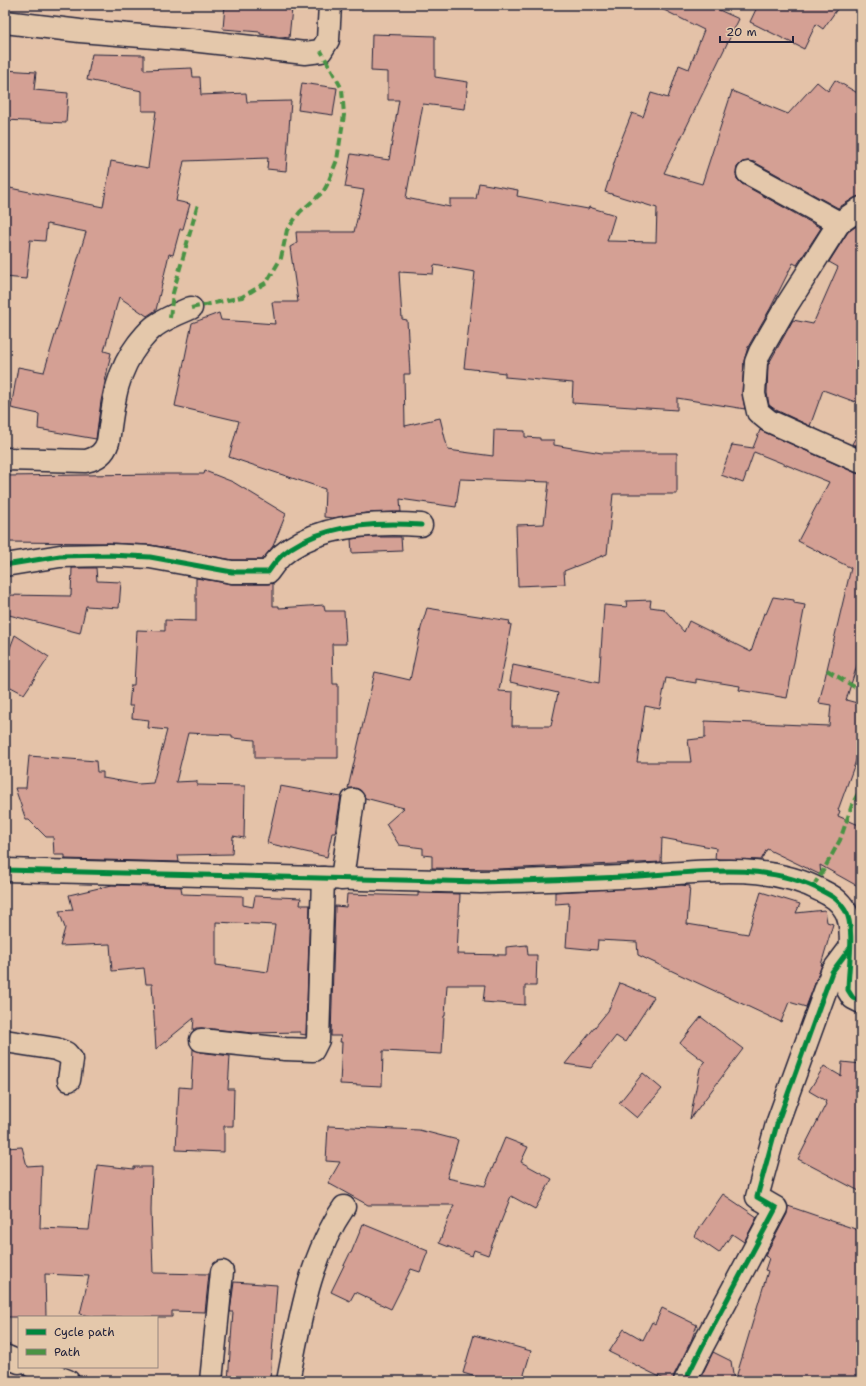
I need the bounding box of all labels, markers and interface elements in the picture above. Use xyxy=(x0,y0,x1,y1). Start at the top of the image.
scale bar xyxy=(720,18,793,44)
text: 20 m xyxy=(726,24,757,40)
legend xyxy=(18,1316,158,1368)
text: Cycle path xyxy=(54,1324,115,1340)
text: Path xyxy=(54,1344,80,1360)

